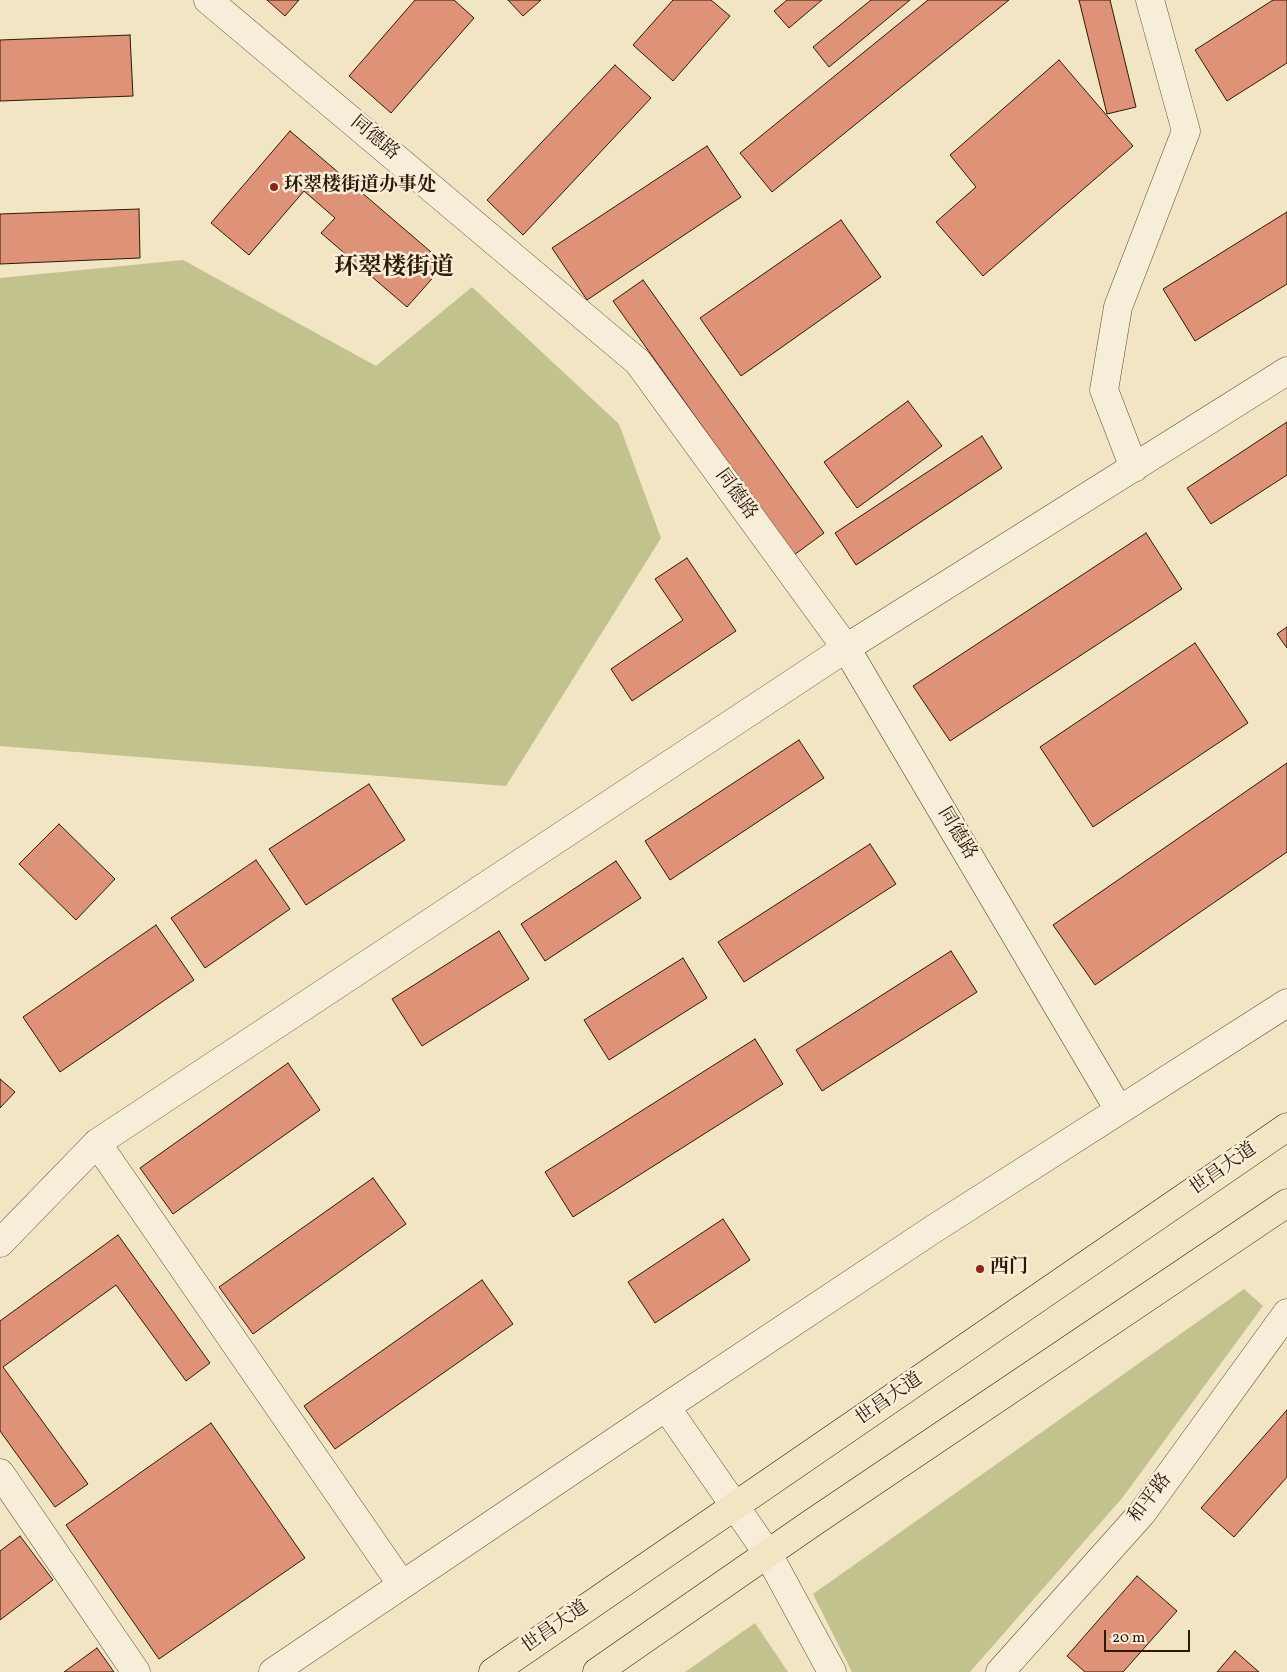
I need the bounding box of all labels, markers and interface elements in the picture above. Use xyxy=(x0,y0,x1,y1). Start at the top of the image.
street label: 同德路 xyxy=(345,112,403,166)
place label: 环翠楼街道办事处 xyxy=(284,176,436,198)
marker: 环翠楼街道办事处 xyxy=(268,181,280,193)
district label: 环翠楼街道 xyxy=(334,256,454,284)
street label: 同德路 xyxy=(709,465,761,525)
street label: 同德路 xyxy=(932,804,980,864)
street label: 世昌大道 xyxy=(1186,1139,1262,1201)
place label: 西门 xyxy=(990,1258,1028,1280)
marker: 西门 xyxy=(974,1263,986,1275)
street label: 世昌大道 xyxy=(852,1369,928,1431)
street label: 和平路 xyxy=(1124,1470,1178,1528)
street label: 世昌大道 xyxy=(518,1597,594,1659)
scale bar xyxy=(1107,1620,1193,1652)
text: 20 m xyxy=(1112,1628,1145,1649)

